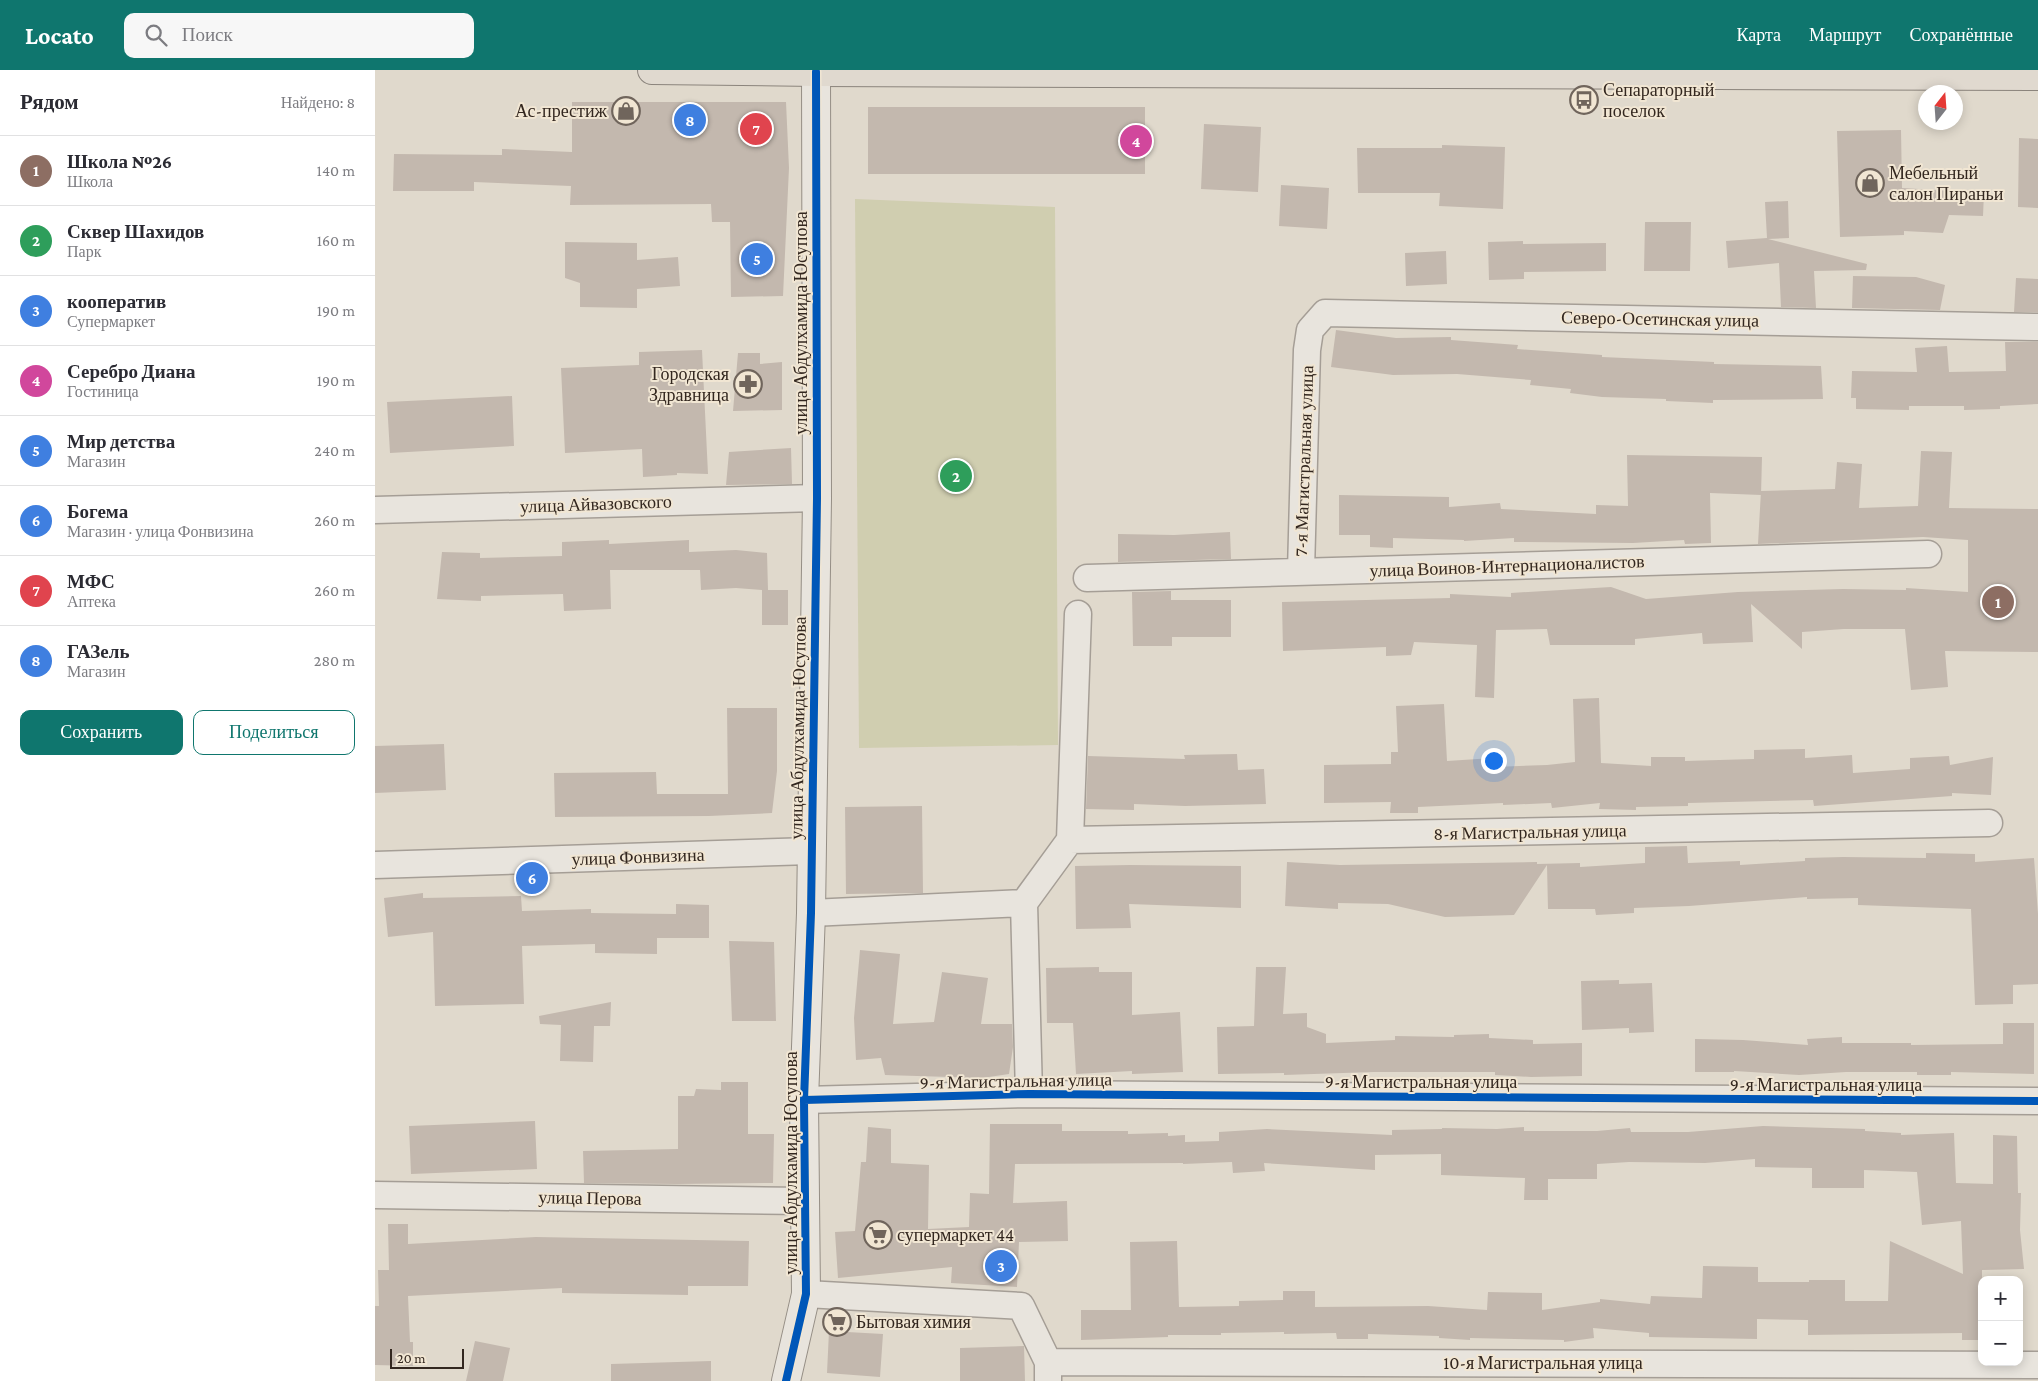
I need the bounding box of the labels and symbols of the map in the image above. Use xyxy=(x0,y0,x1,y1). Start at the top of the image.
place label: Сепараторный поселок xyxy=(1603,80,1715,121)
bus stop icon: Сепараторный поселок xyxy=(1569,85,1599,115)
north arrow xyxy=(1918,85,1963,130)
shop icon: Ас-престиж xyxy=(611,96,641,126)
place label: Ас-престиж xyxy=(515,101,608,121)
pin: 8 xyxy=(674,101,706,139)
pin: 7 xyxy=(740,110,772,148)
pin: 4 xyxy=(1120,122,1152,160)
place label: Мебельный салон Пираньи xyxy=(1889,163,2004,204)
shop icon: Мебельный салон Пираньи xyxy=(1855,168,1885,198)
street label: улица Абдулхамида Юсупова xyxy=(791,211,811,435)
pin: 5 xyxy=(741,240,773,278)
street label: Северо-Осетинская улица xyxy=(1561,307,1759,331)
place label: Городская Здравница xyxy=(649,364,729,405)
street label: 7-я Магистральная улица xyxy=(1291,365,1317,557)
pharmacy icon: Городская Здравница xyxy=(733,369,763,399)
pin: 2 xyxy=(940,457,972,495)
street label: улица Айвазовского xyxy=(520,491,672,517)
street label: улица Воинов-Интернационалистов xyxy=(1369,551,1645,581)
pin: 1 xyxy=(1982,583,2014,621)
street label: улица Абдулхамида Юсупова xyxy=(786,616,810,840)
your location xyxy=(1481,748,1507,774)
street label: 8-я Магистральная улица xyxy=(1433,820,1627,844)
street label: улица Фонвизина xyxy=(571,845,705,869)
pin: 6 xyxy=(516,859,548,897)
street label: улица Абдулхамида Юсупова xyxy=(781,1051,801,1275)
street label: 9-я Магистральная улица xyxy=(920,1069,1112,1093)
street label: 9-я Магистральная улица xyxy=(1325,1072,1517,1092)
street label: 9-я Магистральная улица xyxy=(1730,1075,1922,1095)
street label: улица Перова xyxy=(538,1187,642,1209)
supermarket icon: супермаркет 44 xyxy=(863,1220,893,1250)
place label: супермаркет 44 xyxy=(897,1225,1014,1245)
pin: 3 xyxy=(985,1247,1017,1285)
supermarket icon: Бытовая химия xyxy=(822,1307,852,1337)
place label: Бытовая химия xyxy=(856,1312,971,1332)
scale bar xyxy=(390,1346,464,1369)
street label: 10-я Магистральная улица xyxy=(1443,1353,1643,1373)

